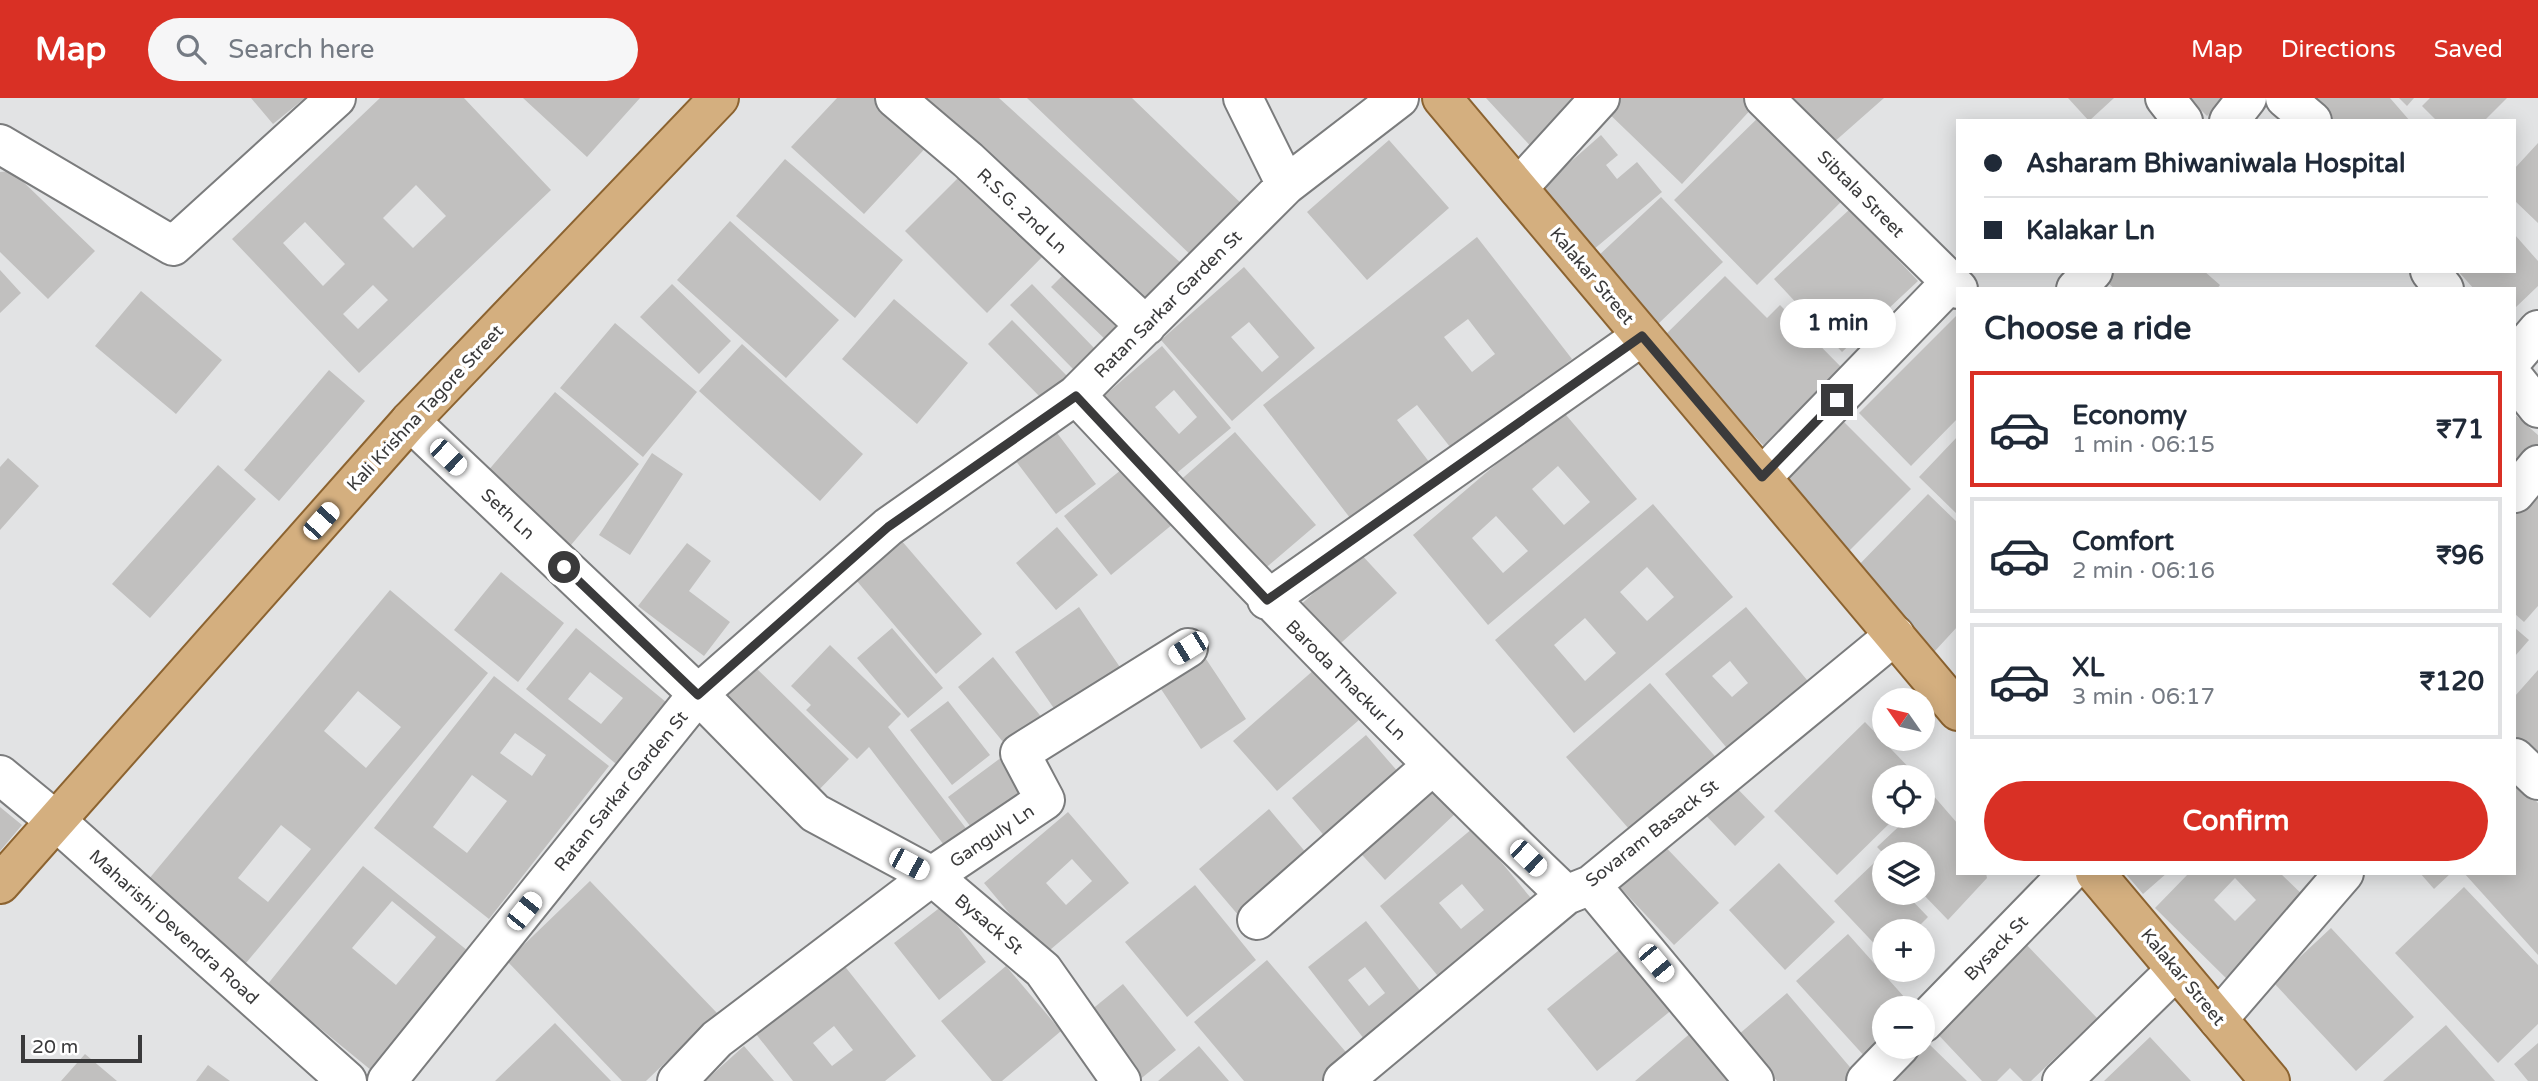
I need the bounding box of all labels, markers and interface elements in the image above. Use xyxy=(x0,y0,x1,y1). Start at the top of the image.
search box xyxy=(148,18,638,81)
text: Map xyxy=(35,30,106,69)
icon: search xyxy=(172,30,210,68)
text: Search here xyxy=(228,34,374,65)
text: Map xyxy=(2191,35,2243,64)
text: Directions xyxy=(2281,35,2396,64)
text: Saved xyxy=(2434,35,2503,64)
street label: Sibtala Street xyxy=(1813,146,1909,242)
text: Asharam Bhiwaniwala Hospital xyxy=(2026,148,2405,179)
street label: R.S.G. 2nd Ln xyxy=(972,164,1072,258)
text: Kalakar Ln xyxy=(2026,215,2155,246)
street label: Kalakar Street xyxy=(1545,223,1639,329)
street label: Ratan Sarkar Garden St xyxy=(1090,225,1247,382)
callout: 1 min xyxy=(1779,299,1895,348)
text: 1 min xyxy=(1807,309,1869,337)
text: Choose a ride xyxy=(1984,310,2191,348)
street label: Kali Krishna Tagore Street xyxy=(342,320,508,496)
route end xyxy=(1821,384,1853,416)
icon: car xyxy=(1988,398,2051,461)
text: Economy xyxy=(2072,400,2187,431)
text: ₹71 xyxy=(2436,414,2484,445)
text: 1 min · 06:15 xyxy=(2072,431,2215,459)
car xyxy=(426,435,471,479)
street label: Seth Ln xyxy=(477,484,539,544)
car xyxy=(300,498,343,544)
icon: car xyxy=(1988,524,2051,587)
text: Comfort xyxy=(2072,526,2174,557)
text: ₹96 xyxy=(2436,540,2484,571)
route start xyxy=(548,551,580,583)
text: 2 min · 06:16 xyxy=(2072,557,2215,585)
street label: Baroda Thackur Ln xyxy=(1281,615,1411,745)
car xyxy=(1165,628,1212,668)
icon: car xyxy=(1988,650,2051,713)
text: XL xyxy=(2072,652,2104,683)
text: ₹120 xyxy=(2420,666,2484,697)
text: 3 min · 06:17 xyxy=(2072,683,2215,711)
north arrow xyxy=(1872,688,1936,751)
map controls xyxy=(1872,688,1935,1059)
street label: Ratan Sarkar Garden St xyxy=(550,706,693,876)
button: locate xyxy=(1872,765,1935,828)
street label: Sovaram Basack St xyxy=(1581,774,1723,892)
button: Confirm xyxy=(1984,781,2488,861)
street label: Ganguly Ln xyxy=(946,800,1038,872)
car xyxy=(1506,836,1551,880)
button: layers xyxy=(1872,842,1935,905)
street label: Maharishi Devendra Road xyxy=(85,845,263,1009)
car xyxy=(886,845,933,883)
car xyxy=(503,888,546,934)
street label: Bysack St xyxy=(950,889,1028,959)
street label: Bysack St xyxy=(1959,911,2033,985)
button: + xyxy=(1872,919,1935,982)
street label: Kalakar Street xyxy=(2136,924,2230,1030)
car xyxy=(1635,940,1678,986)
button: − xyxy=(1872,996,1935,1059)
scale bar xyxy=(21,1032,142,1064)
text: 20 m xyxy=(32,1036,78,1058)

